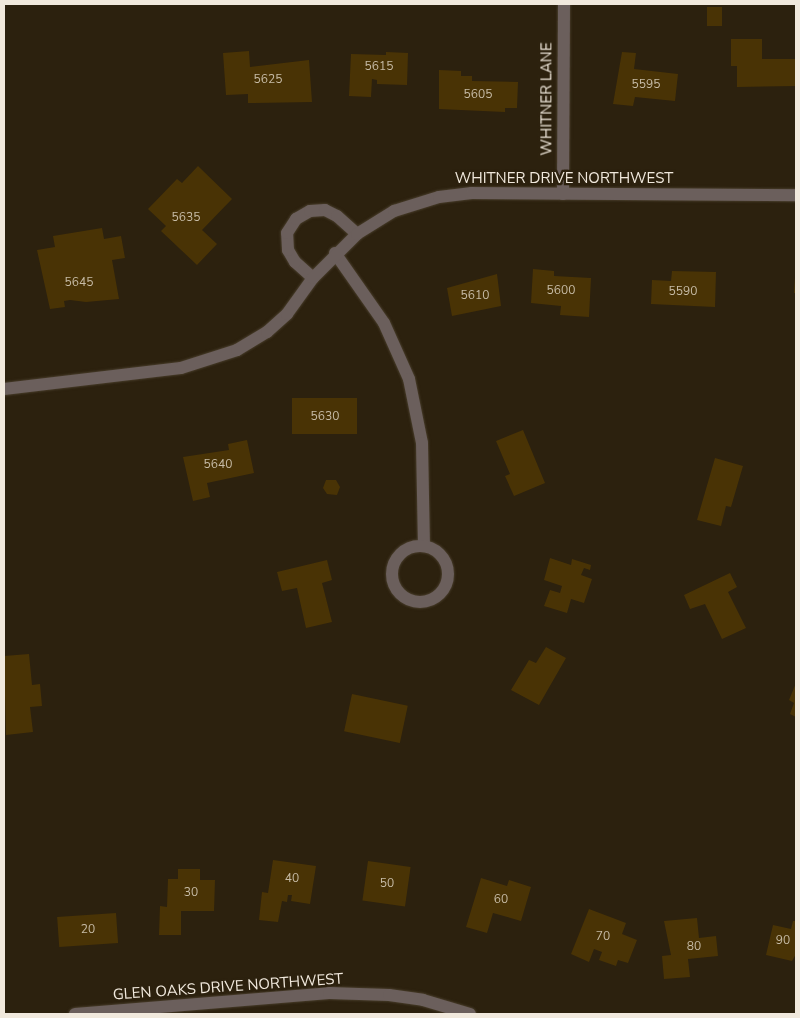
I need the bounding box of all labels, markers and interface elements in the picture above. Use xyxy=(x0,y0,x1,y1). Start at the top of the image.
street label: WHITNER LANE xyxy=(538,42,556,156)
house number: 5615 xyxy=(365,60,393,74)
house number: 5625 xyxy=(254,73,282,87)
house number: 5595 xyxy=(632,78,660,92)
house number: 5605 xyxy=(464,88,492,102)
street label: WHITNER DRIVE NORTHWEST xyxy=(455,170,673,188)
house number: 5635 xyxy=(172,211,200,225)
house number: 5645 xyxy=(65,276,93,290)
house number: 5600 xyxy=(547,284,575,298)
house number: 5590 xyxy=(669,285,697,299)
house number: 5610 xyxy=(461,289,489,303)
house number: 5630 xyxy=(311,410,339,424)
house number: 5640 xyxy=(204,458,232,472)
house number: 40 xyxy=(285,872,299,886)
house number: 50 xyxy=(380,877,394,891)
house number: 30 xyxy=(184,886,198,900)
house number: 60 xyxy=(494,893,508,907)
house number: 20 xyxy=(81,923,95,937)
house number: 70 xyxy=(596,930,610,944)
house number: 90 xyxy=(776,934,790,948)
house number: 80 xyxy=(687,940,701,954)
street label: GLEN OAKS DRIVE NORTHWEST xyxy=(112,970,344,1004)

